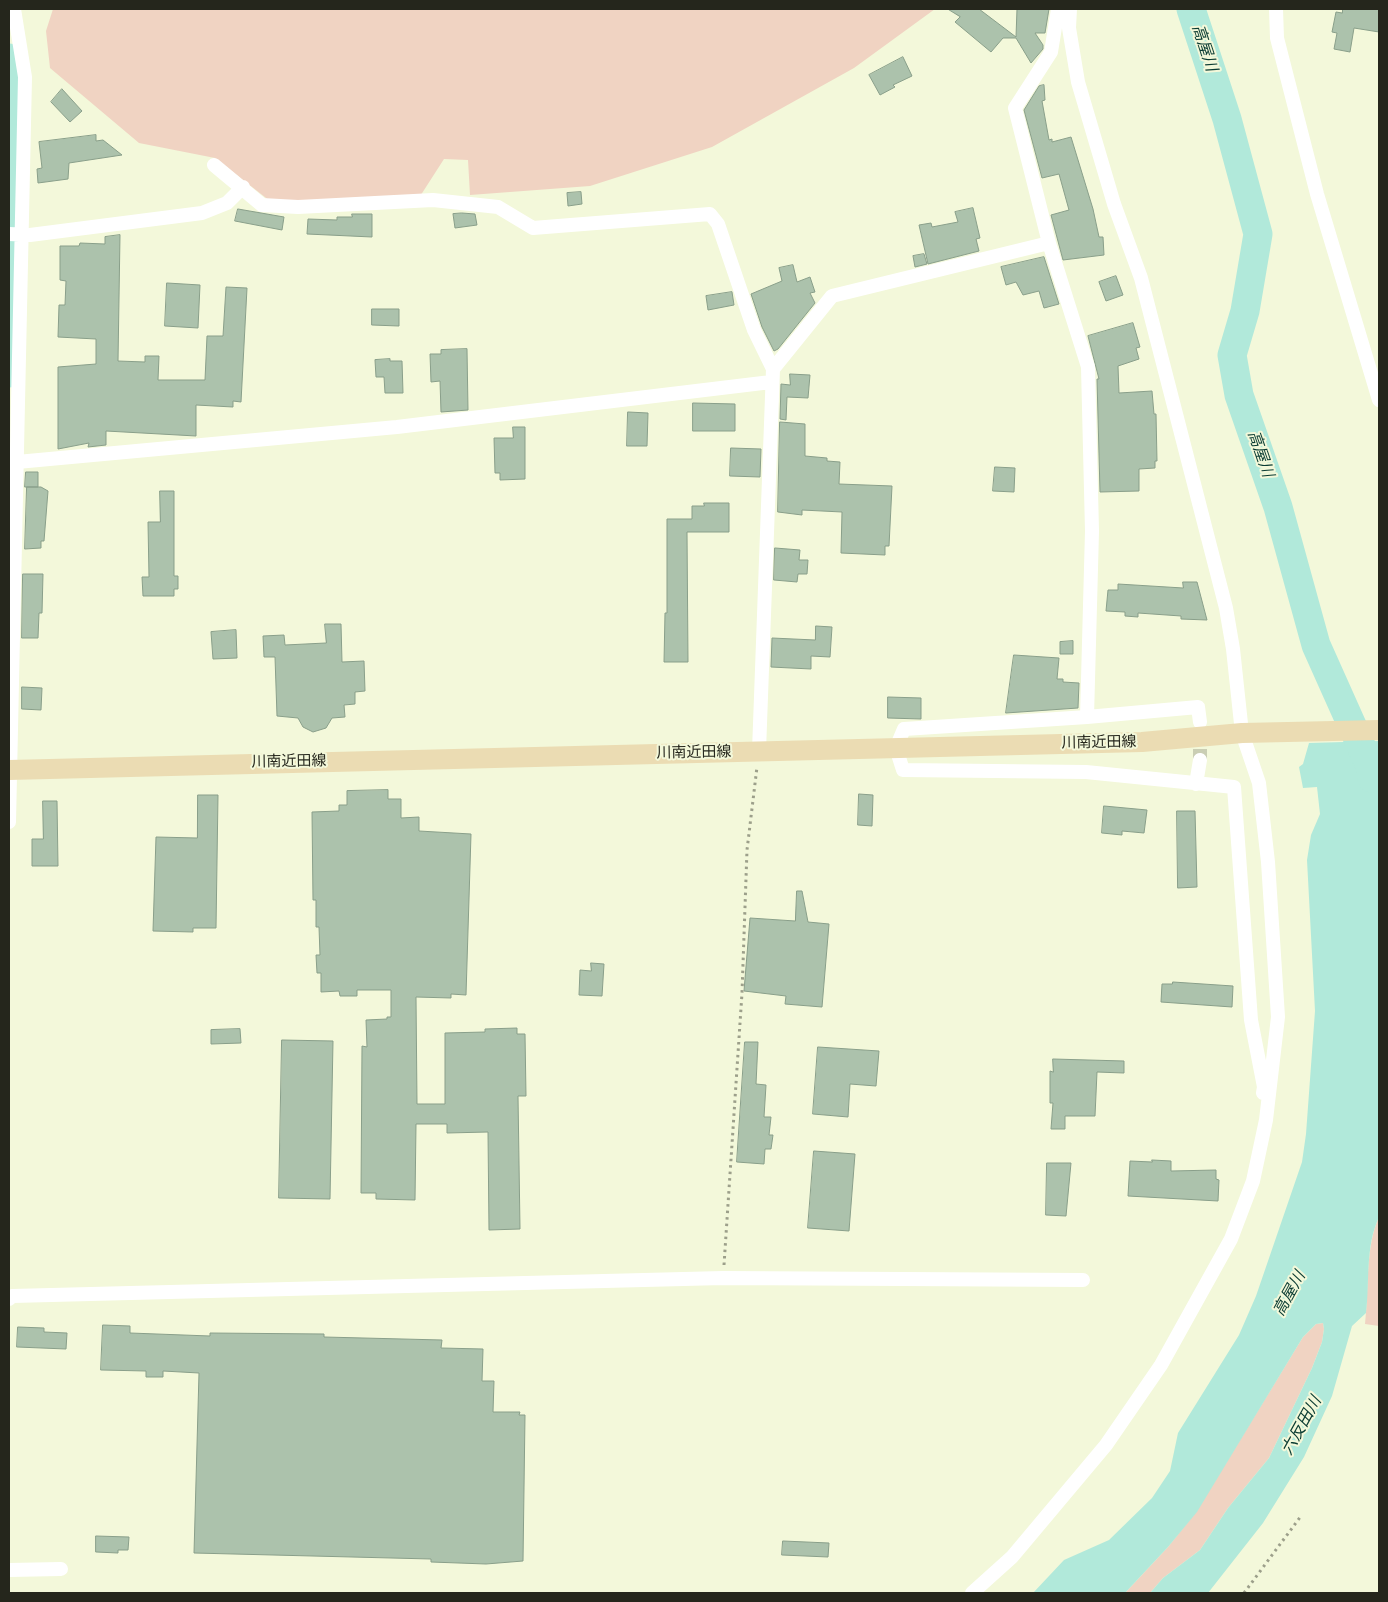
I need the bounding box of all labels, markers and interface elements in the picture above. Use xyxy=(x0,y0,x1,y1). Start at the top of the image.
water label: 高屋川 xyxy=(1187,22,1221,74)
water label: 高屋川 xyxy=(1243,428,1277,480)
street label: 川南近田線 xyxy=(1061,733,1137,753)
street label: 川南近田線 xyxy=(656,743,732,763)
street label: 川南近田線 xyxy=(251,752,327,772)
water label: 高屋川 xyxy=(1270,1268,1310,1320)
water label: 六反田川 xyxy=(1278,1393,1326,1459)

